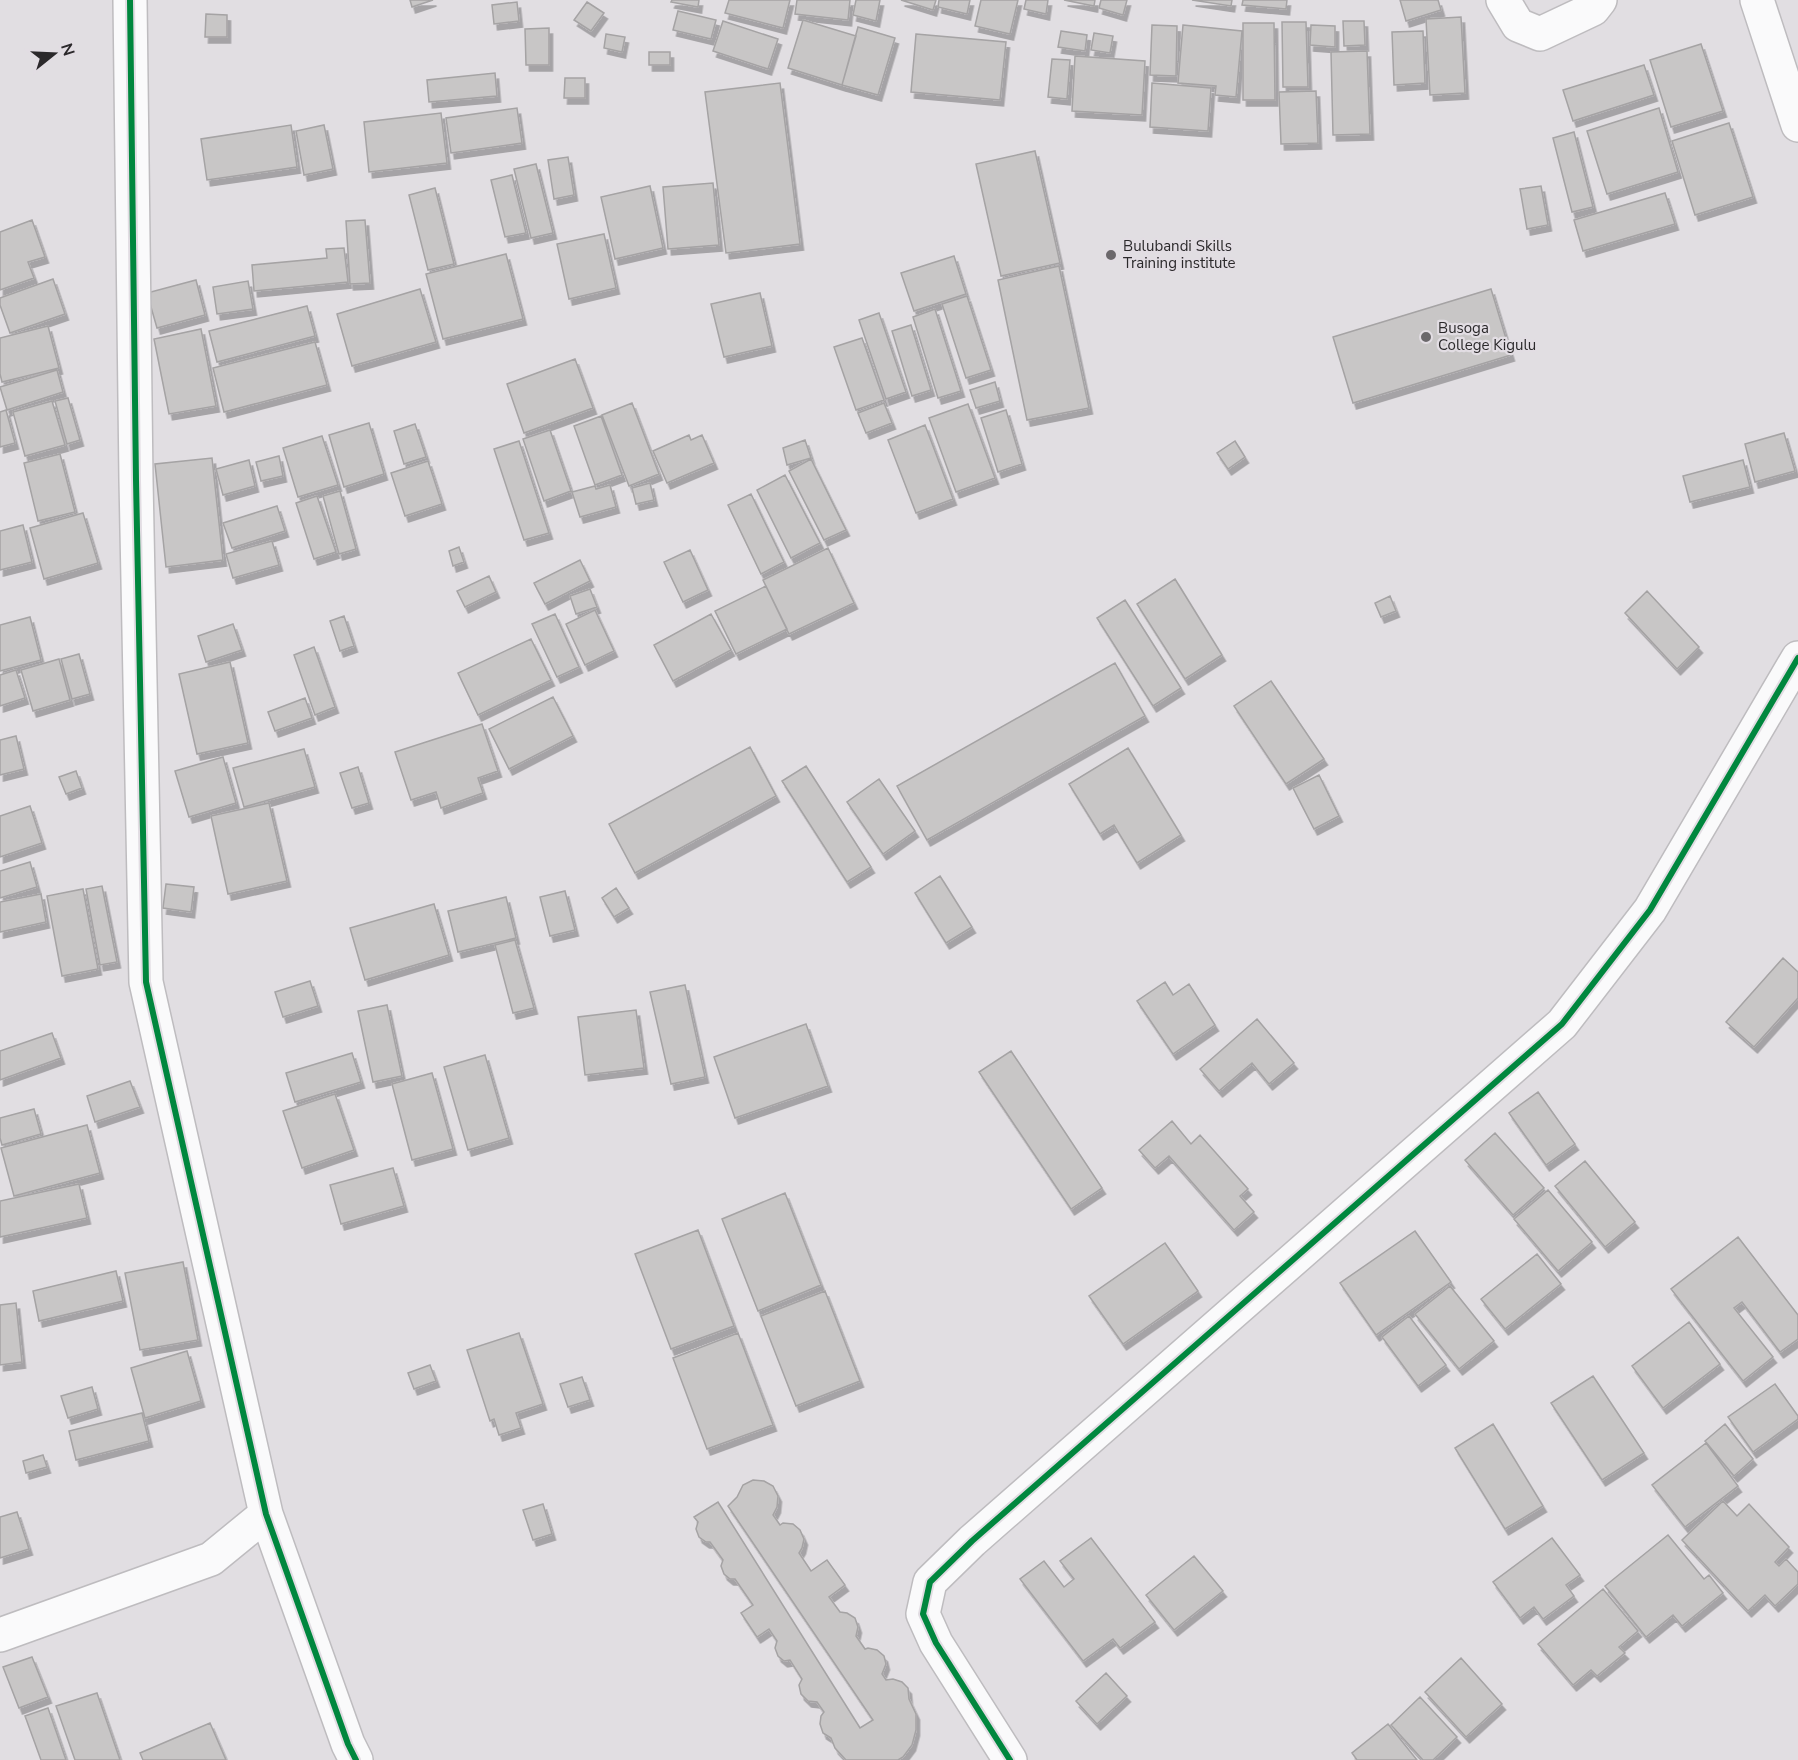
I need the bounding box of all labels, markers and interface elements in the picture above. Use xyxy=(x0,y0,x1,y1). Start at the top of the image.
north arrow xyxy=(24,24,84,84)
text: N xyxy=(55,41,80,59)
place label: Bulubandi Skills Training institute xyxy=(1123,236,1235,273)
marker: Bulubandi Skills Training institute xyxy=(1104,248,1118,262)
place label: Busoga College Kigulu xyxy=(1438,318,1536,355)
marker: Busoga College Kigulu xyxy=(1419,330,1433,344)

